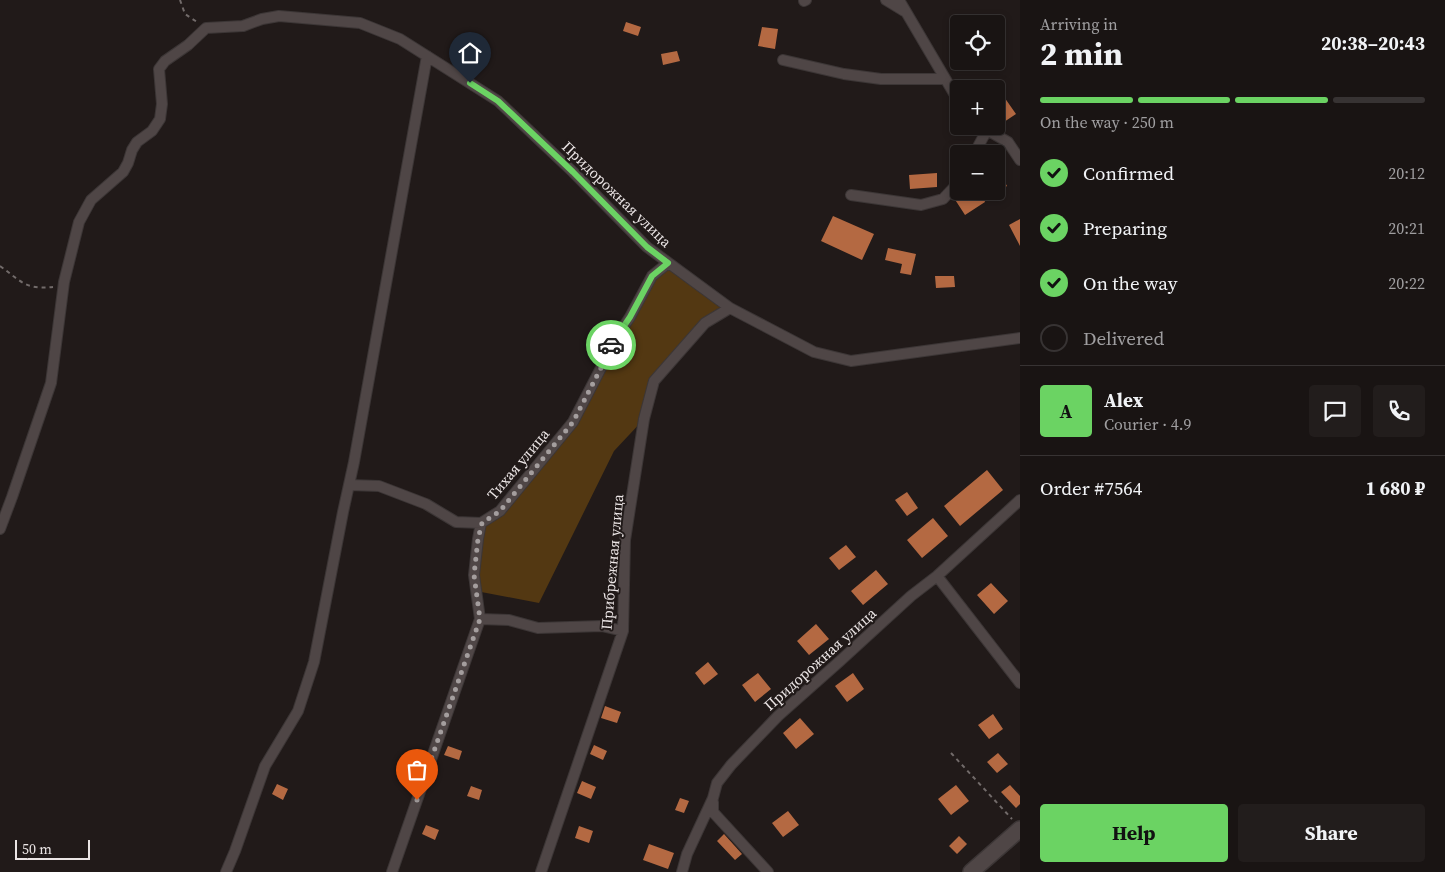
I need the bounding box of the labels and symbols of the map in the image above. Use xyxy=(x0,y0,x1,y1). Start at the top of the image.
pin xyxy=(449,32,491,83)
street label: Придорожная улица xyxy=(558,136,677,252)
courier xyxy=(586,320,636,370)
street label: Тихая улица xyxy=(482,424,554,504)
street label: Прибрежная улица xyxy=(596,493,628,631)
street label: Придорожная улица xyxy=(759,602,881,715)
pin xyxy=(396,749,438,800)
scale bar xyxy=(15,837,90,860)

